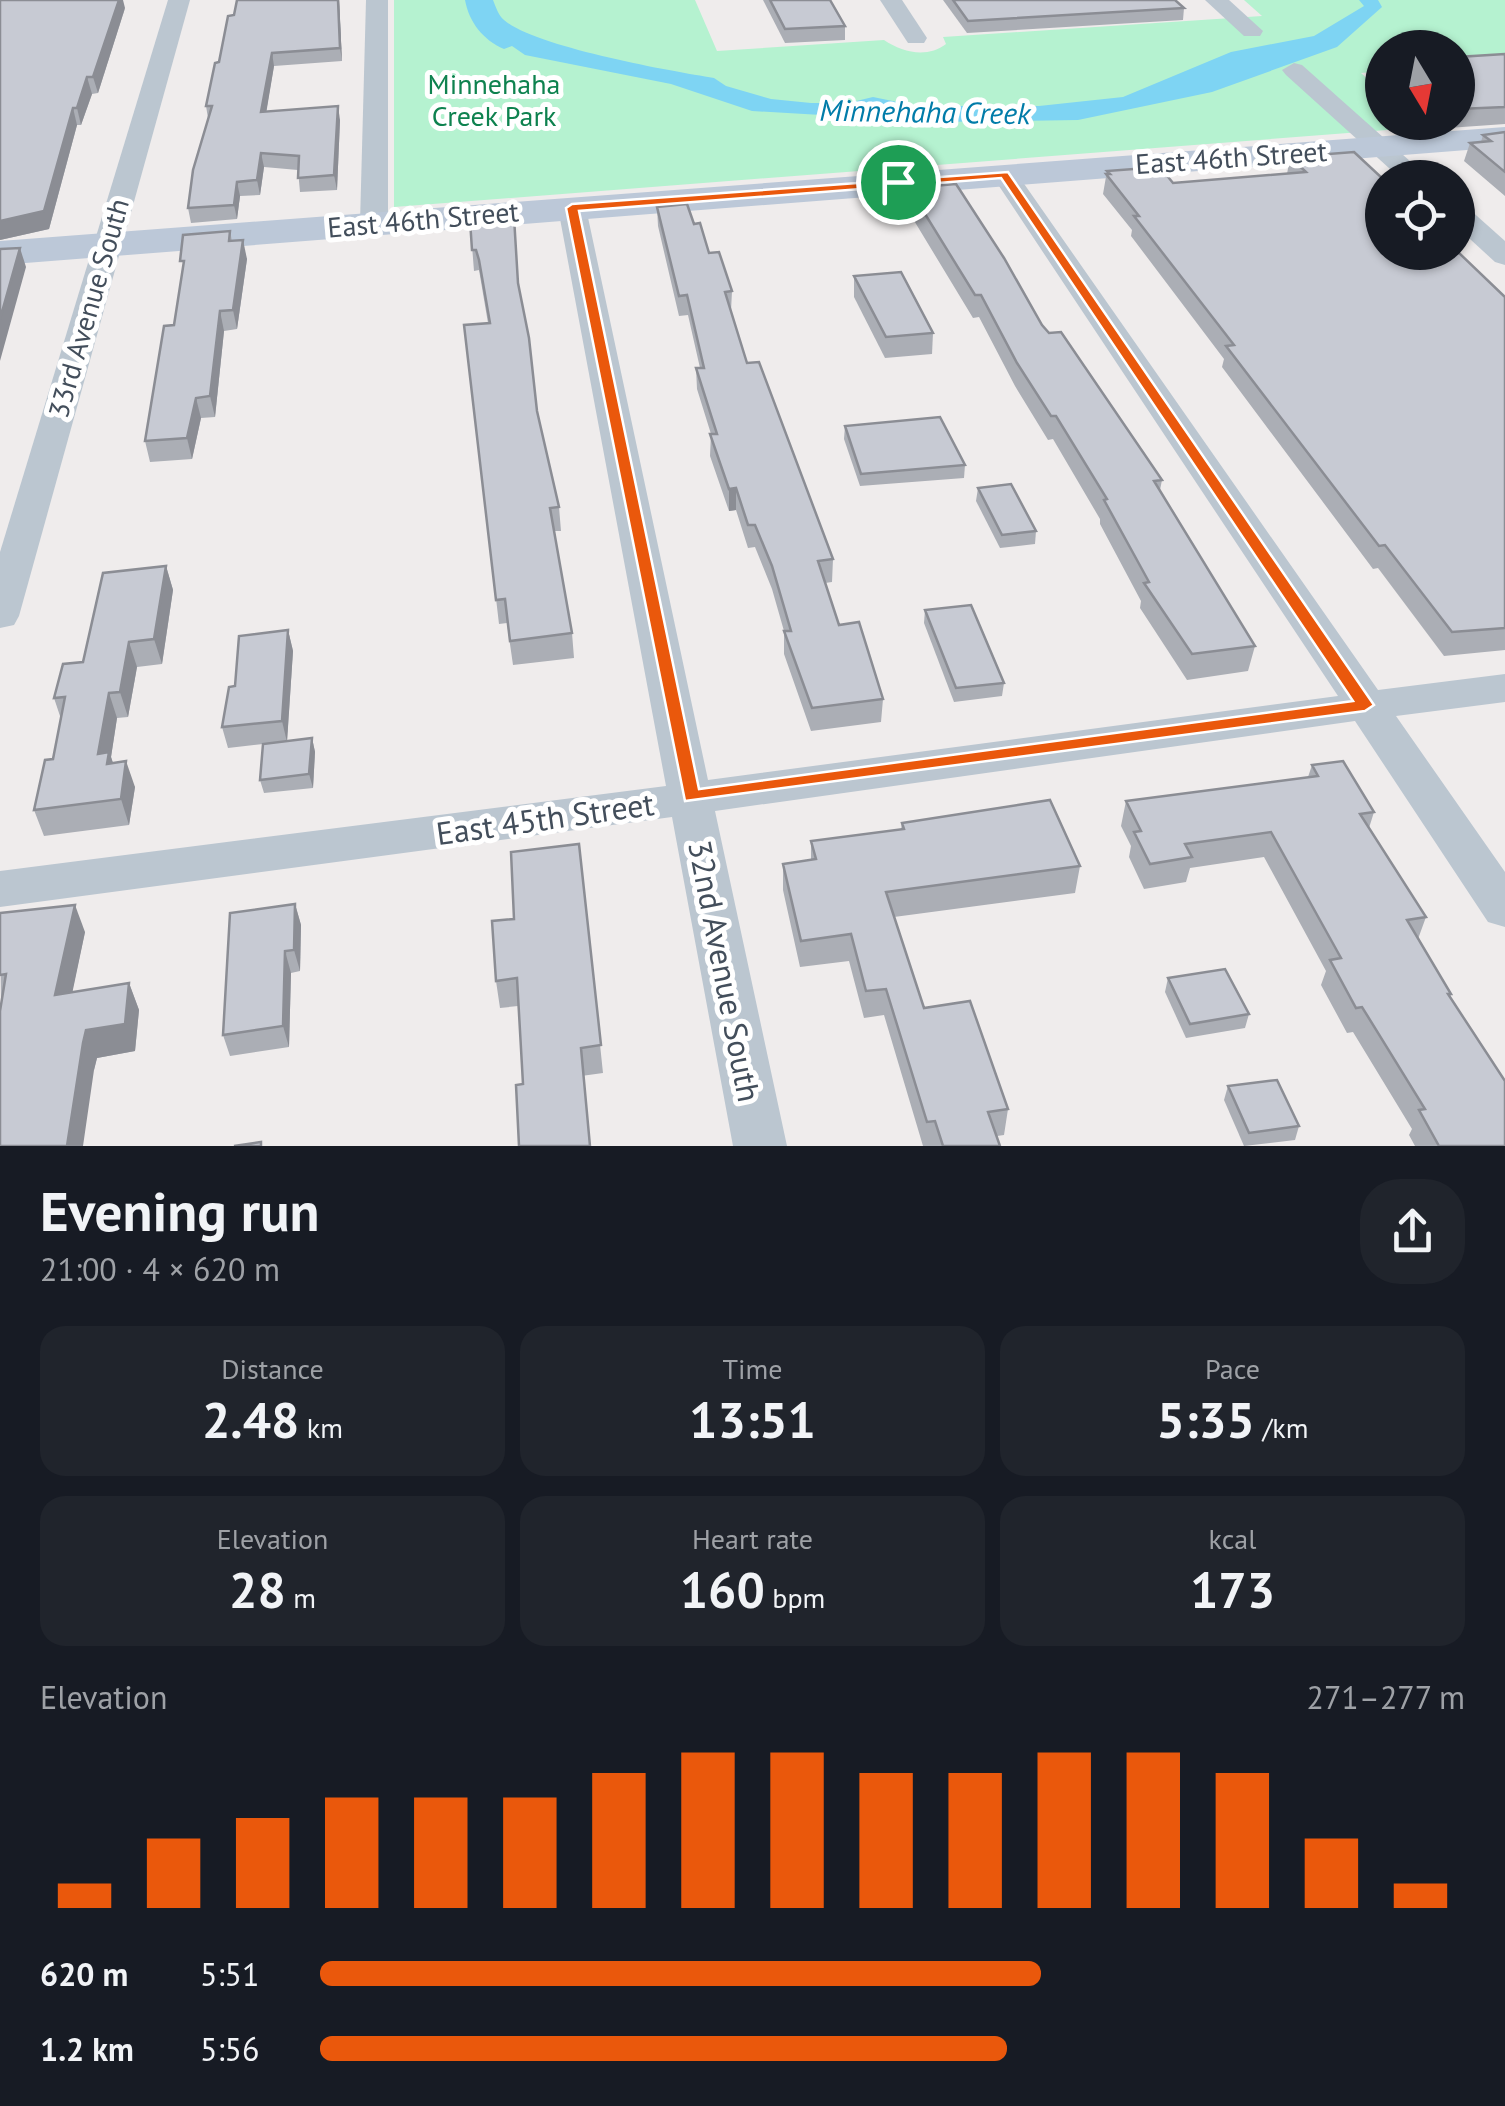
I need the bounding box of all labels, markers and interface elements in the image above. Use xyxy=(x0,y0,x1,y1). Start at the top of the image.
north arrow xyxy=(1365,30,1475,140)
map controls xyxy=(1365,30,1475,270)
park label: Minnehaha Creek Park xyxy=(428,65,560,134)
water label: Minnehaha Creek xyxy=(819,90,1032,132)
street label: East 46th Street xyxy=(1134,132,1329,182)
pin xyxy=(856,140,941,225)
icon: arrive xyxy=(871,155,926,210)
button: locate xyxy=(1365,160,1475,270)
street label: East 46th Street xyxy=(326,192,521,246)
street label: 33rd Avenue South xyxy=(39,194,137,422)
street label: East 45th Street xyxy=(433,782,657,854)
street label: 32nd Avenue South xyxy=(679,837,771,1105)
text: Evening run xyxy=(40,1175,320,1246)
button: share xyxy=(1360,1179,1465,1284)
text: 21:00 · 4 × 620 m xyxy=(40,1248,280,1290)
text: Distance xyxy=(221,1350,324,1387)
text: Time xyxy=(722,1350,783,1387)
text: Pace xyxy=(1205,1350,1260,1387)
text: 2.48 xyxy=(202,1387,299,1452)
text: 13:51 xyxy=(689,1387,816,1452)
text: 5:35 xyxy=(1156,1387,1255,1452)
text: km xyxy=(299,1409,343,1446)
text: /km xyxy=(1255,1409,1309,1446)
text: Elevation xyxy=(217,1520,328,1557)
text: Heart rate xyxy=(692,1520,813,1557)
text: kcal xyxy=(1209,1520,1256,1557)
text: 28 xyxy=(229,1557,286,1622)
text: 160 xyxy=(680,1557,765,1622)
text: 173 xyxy=(1190,1557,1275,1622)
text: m xyxy=(286,1579,316,1616)
text: bpm xyxy=(765,1579,825,1616)
text: Elevation xyxy=(40,1676,167,1718)
text: 271–277 m xyxy=(1306,1676,1465,1718)
text: 620 m xyxy=(40,1953,128,1995)
text: 5:51 xyxy=(200,1953,259,1995)
text: 1.2 km xyxy=(40,2028,134,2070)
text: 5:56 xyxy=(200,2028,259,2070)

